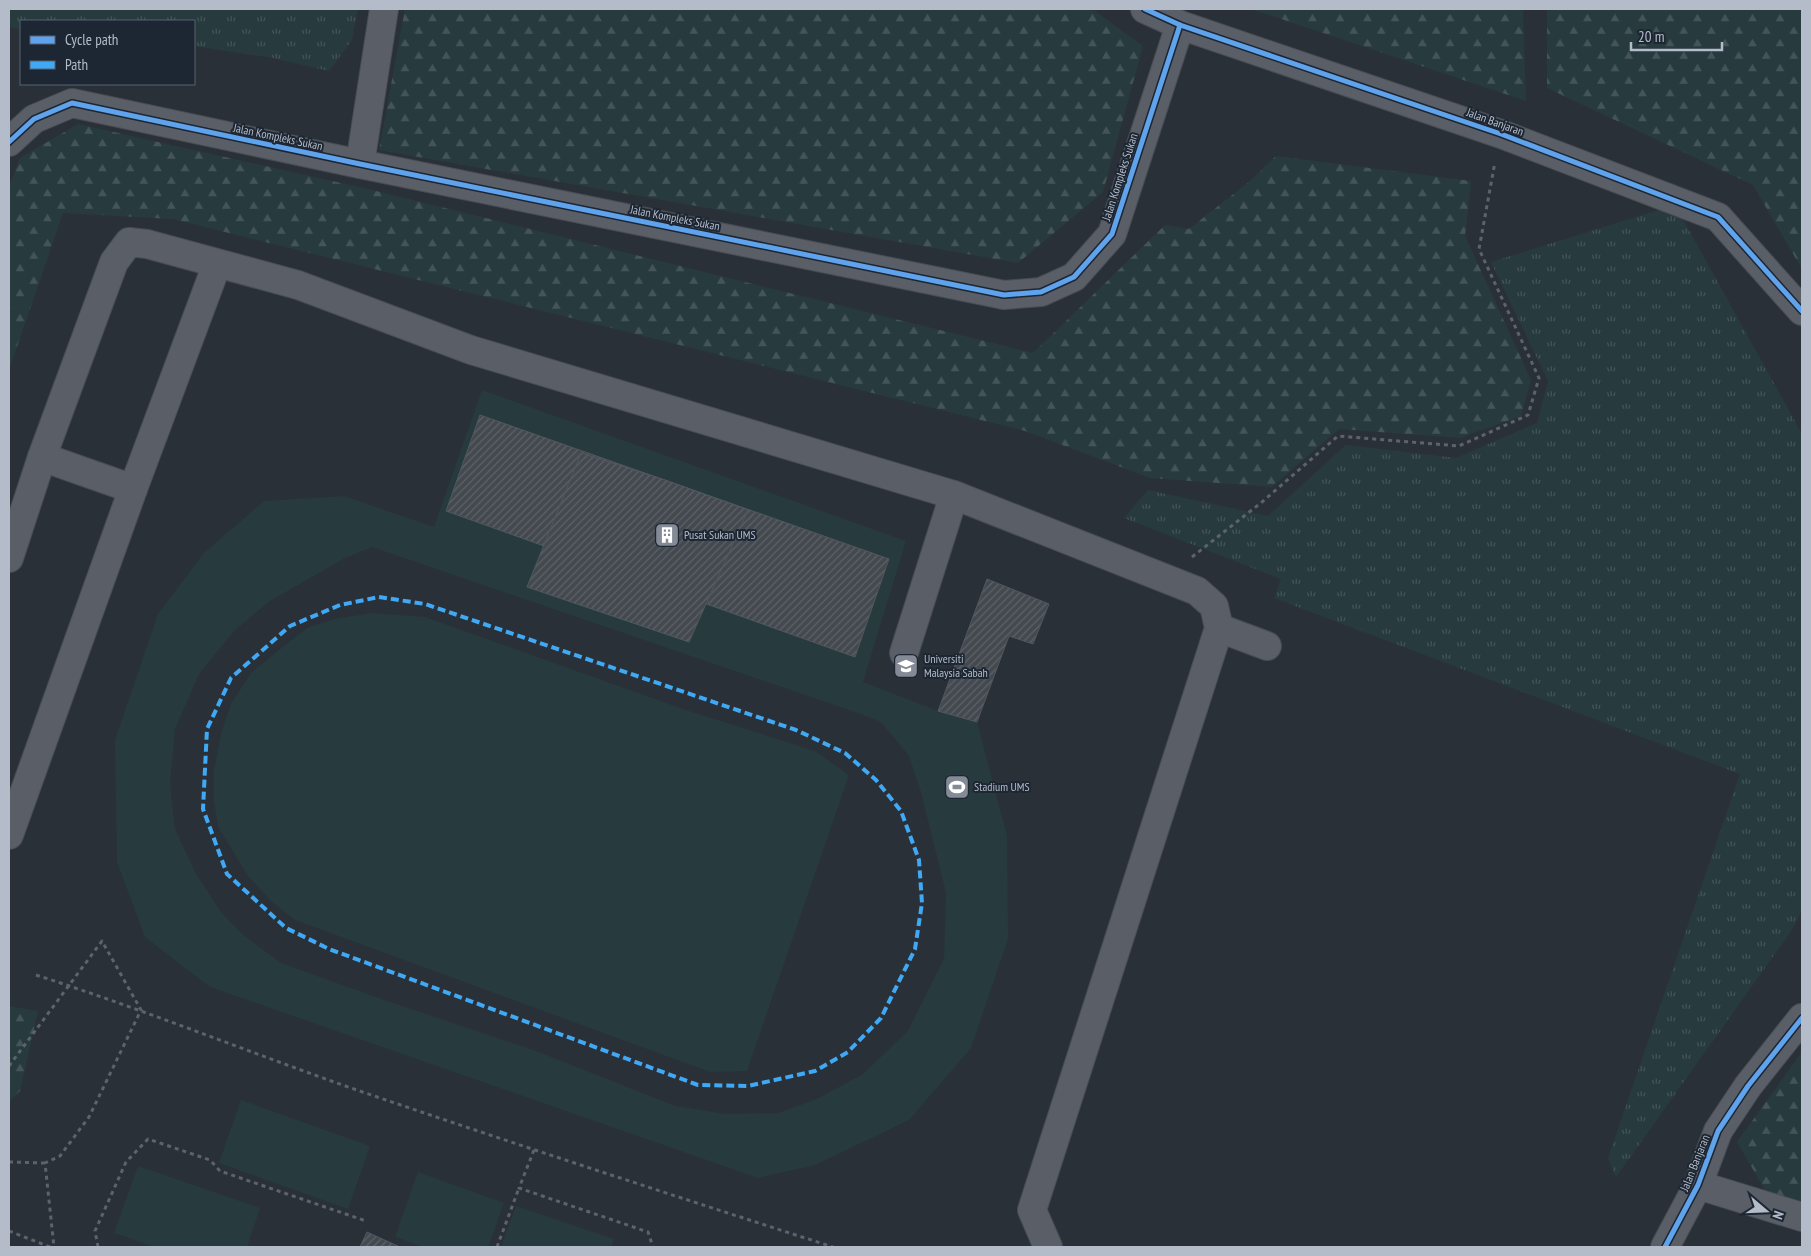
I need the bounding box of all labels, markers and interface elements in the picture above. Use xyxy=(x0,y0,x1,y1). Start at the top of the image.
legend xyxy=(20,20,195,85)
scale bar xyxy=(1631,20,1722,52)
text: 20 m xyxy=(1638,27,1664,46)
text: Cycle path xyxy=(65,30,118,49)
text: Path xyxy=(65,55,88,74)
street label: Jalan Banjaran xyxy=(1464,104,1526,139)
street label: Jalan Kompleks Sukan xyxy=(231,120,324,153)
street label: Jalan Kompleks Sukan xyxy=(1098,131,1141,223)
street label: Jalan Kompleks Sukan xyxy=(628,201,721,234)
building icon: Pusat Sukan UMS xyxy=(654,522,680,548)
place label: Pusat Sukan UMS xyxy=(684,527,756,542)
place label: Universiti Malaysia Sabah xyxy=(924,651,988,680)
school or university icon: Universiti Malaysia Sabah xyxy=(893,653,919,679)
sports icon: Stadium UMS xyxy=(944,774,970,800)
place label: Stadium UMS xyxy=(974,779,1030,794)
street label: Jalan Banjaran xyxy=(1676,1132,1713,1194)
north arrow xyxy=(1741,1186,1791,1236)
text: N xyxy=(1769,1209,1788,1222)

